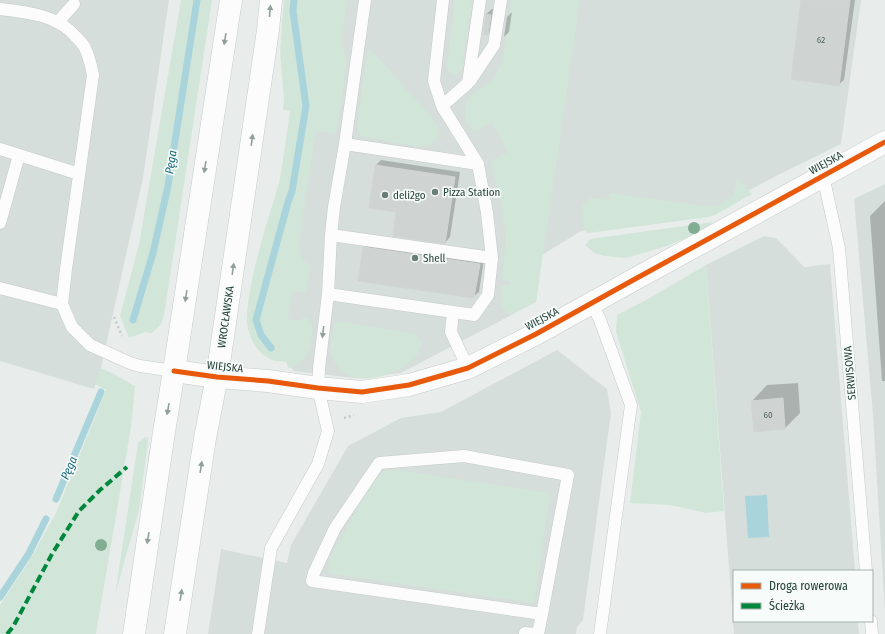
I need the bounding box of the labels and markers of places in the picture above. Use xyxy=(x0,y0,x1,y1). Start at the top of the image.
place label: Pizza Station xyxy=(443,186,500,199)
marker: Pizza Station xyxy=(430,187,440,197)
place label: deli2go xyxy=(393,189,426,202)
marker: deli2go xyxy=(380,190,390,200)
place label: Shell xyxy=(423,252,446,265)
marker: Shell xyxy=(410,253,420,263)

